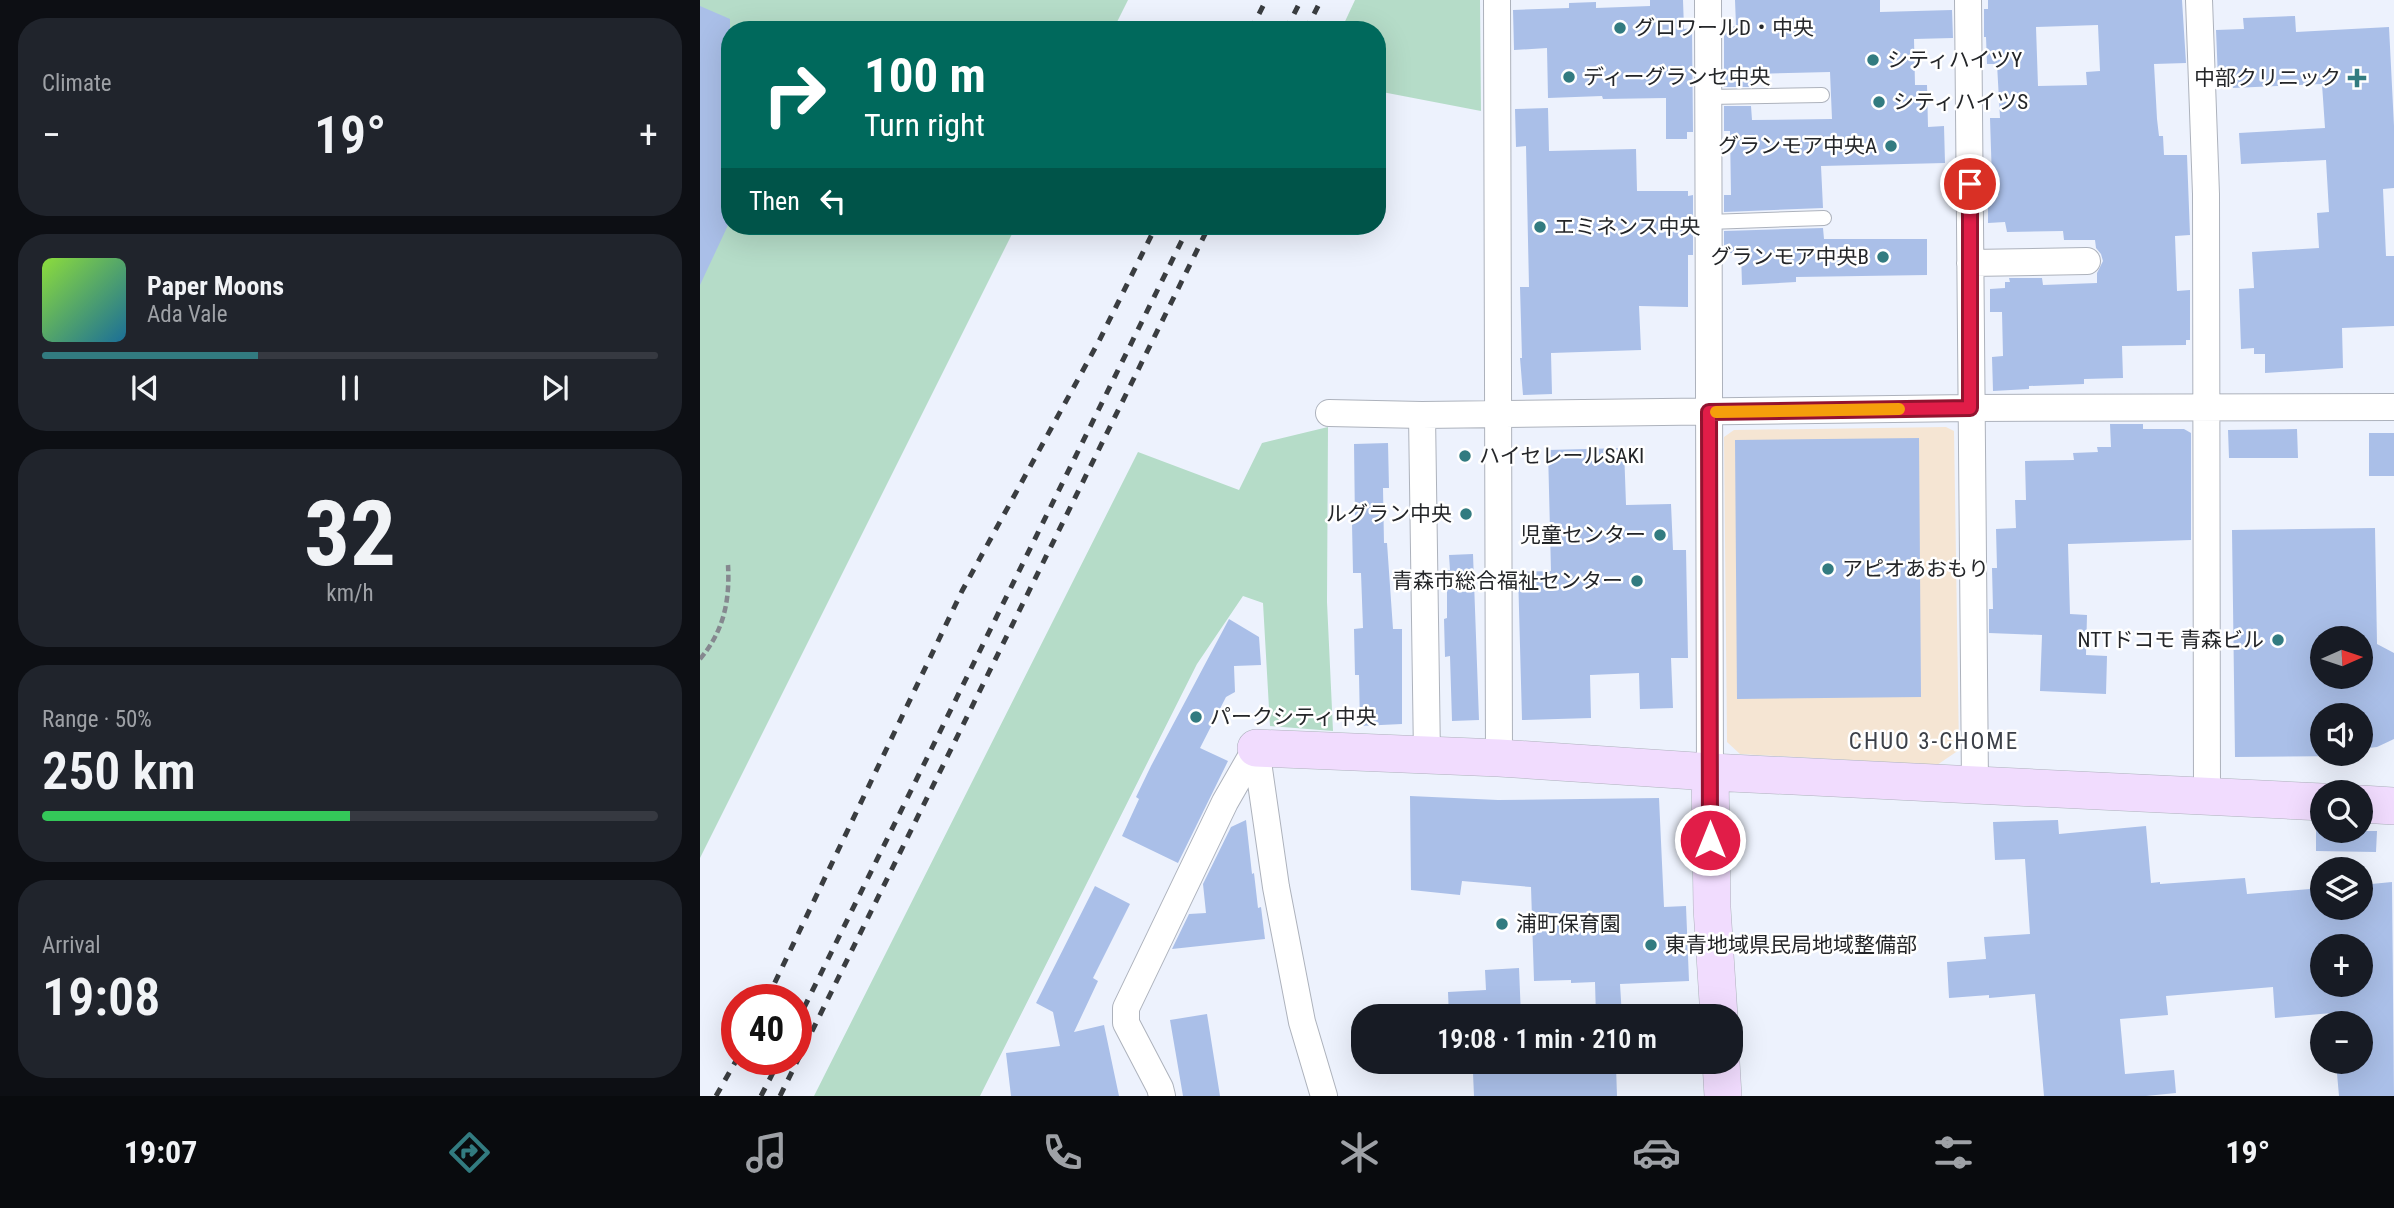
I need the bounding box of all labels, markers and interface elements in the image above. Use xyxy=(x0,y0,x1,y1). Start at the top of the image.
place label: グロワールD・中央 xyxy=(1634,16,1814,40)
marker: グロワールD・中央 xyxy=(1612,20,1628,36)
text: 100 m xyxy=(864,47,986,104)
place label: シティハイツY xyxy=(1887,48,2022,72)
icon: right xyxy=(749,49,840,140)
marker: シティハイツY xyxy=(1865,52,1881,68)
place label: ディーグランセ中央 xyxy=(1583,65,1771,89)
place label: 中部クリニック xyxy=(2194,66,2341,90)
marker: 中部クリニック xyxy=(2347,68,2367,88)
marker: ディーグランセ中央 xyxy=(1561,69,1577,85)
text: Climate xyxy=(42,70,112,97)
place label: シティハイツS xyxy=(1893,90,2028,114)
marker: シティハイツS xyxy=(1871,94,1887,110)
text: 19° xyxy=(314,105,386,166)
text: Turn right xyxy=(864,106,985,144)
text: − xyxy=(42,113,61,157)
text: + xyxy=(639,113,658,157)
place label: グランモア中央A xyxy=(1718,134,1877,158)
marker: グランモア中央A xyxy=(1883,138,1899,154)
pin xyxy=(1940,154,2000,214)
icon: arrive xyxy=(1951,165,1989,203)
icon: left xyxy=(814,182,852,220)
text: Then xyxy=(749,186,800,216)
place label: エミネンス中央 xyxy=(1554,215,1701,239)
marker: エミネンス中央 xyxy=(1532,219,1548,235)
place label: グランモア中央B xyxy=(1711,245,1869,269)
marker: グランモア中央B xyxy=(1875,249,1891,265)
text: Paper Moons xyxy=(147,271,284,301)
text: Ada Vale xyxy=(147,301,227,328)
icon: previous xyxy=(126,369,164,407)
icon: pause xyxy=(331,369,369,407)
icon: next xyxy=(536,369,574,407)
place label: ハイセレールSAKI xyxy=(1479,444,1644,468)
marker: ハイセレールSAKI xyxy=(1457,448,1473,464)
text: 32 xyxy=(304,481,396,587)
place label: ルグラン中央 xyxy=(1326,502,1452,526)
marker: ルグラン中央 xyxy=(1458,506,1474,522)
place label: 児童センター xyxy=(1520,523,1646,547)
marker: 児童センター xyxy=(1652,527,1668,543)
place label: アピオあおもり xyxy=(1842,557,1989,581)
marker: アピオあおもり xyxy=(1820,561,1836,577)
place label: 青森市総合福祉センター xyxy=(1392,569,1623,593)
marker: 青森市総合福祉センター xyxy=(1629,573,1645,589)
text: km/h xyxy=(326,580,374,607)
north arrow xyxy=(2310,626,2373,690)
map controls xyxy=(2310,626,2373,1074)
place label: NTTドコモ 青森ビル xyxy=(2077,628,2264,652)
marker: NTTドコモ 青森ビル xyxy=(2270,632,2286,648)
button: sound xyxy=(2310,703,2373,766)
place label: パークシティ中央 xyxy=(1210,705,1377,729)
text: Range · 50% xyxy=(42,706,152,733)
marker: パークシティ中央 xyxy=(1188,709,1204,725)
district label: CHUO 3-CHOME xyxy=(1849,728,2019,755)
text: 250 km xyxy=(42,741,196,802)
button: search xyxy=(2310,780,2373,843)
position arrow xyxy=(1673,803,1747,877)
button: layers xyxy=(2310,857,2373,920)
place label: 浦町保育園 xyxy=(1516,912,1621,936)
marker: 浦町保育園 xyxy=(1494,916,1510,932)
text: Arrival xyxy=(42,932,101,959)
place label: 東青地域県民局地域整備部 xyxy=(1665,933,1917,957)
button: + xyxy=(2310,934,2373,997)
marker: 東青地域県民局地域整備部 xyxy=(1643,937,1659,953)
text: 19:08 xyxy=(42,967,160,1028)
speed limit sign: 40 xyxy=(721,984,812,1075)
button: − xyxy=(2310,1011,2373,1074)
text: 19:08 · 1 min · 210 m xyxy=(1437,1024,1657,1054)
icon: directions xyxy=(445,1128,494,1177)
icon: music xyxy=(742,1128,791,1177)
icon: phone xyxy=(1038,1128,1087,1177)
icon: climate xyxy=(1335,1128,1384,1177)
icon: car xyxy=(1632,1128,1681,1177)
icon: filters xyxy=(1929,1128,1978,1177)
text: 19:07 xyxy=(124,1133,197,1171)
text: 19° xyxy=(2225,1133,2270,1171)

